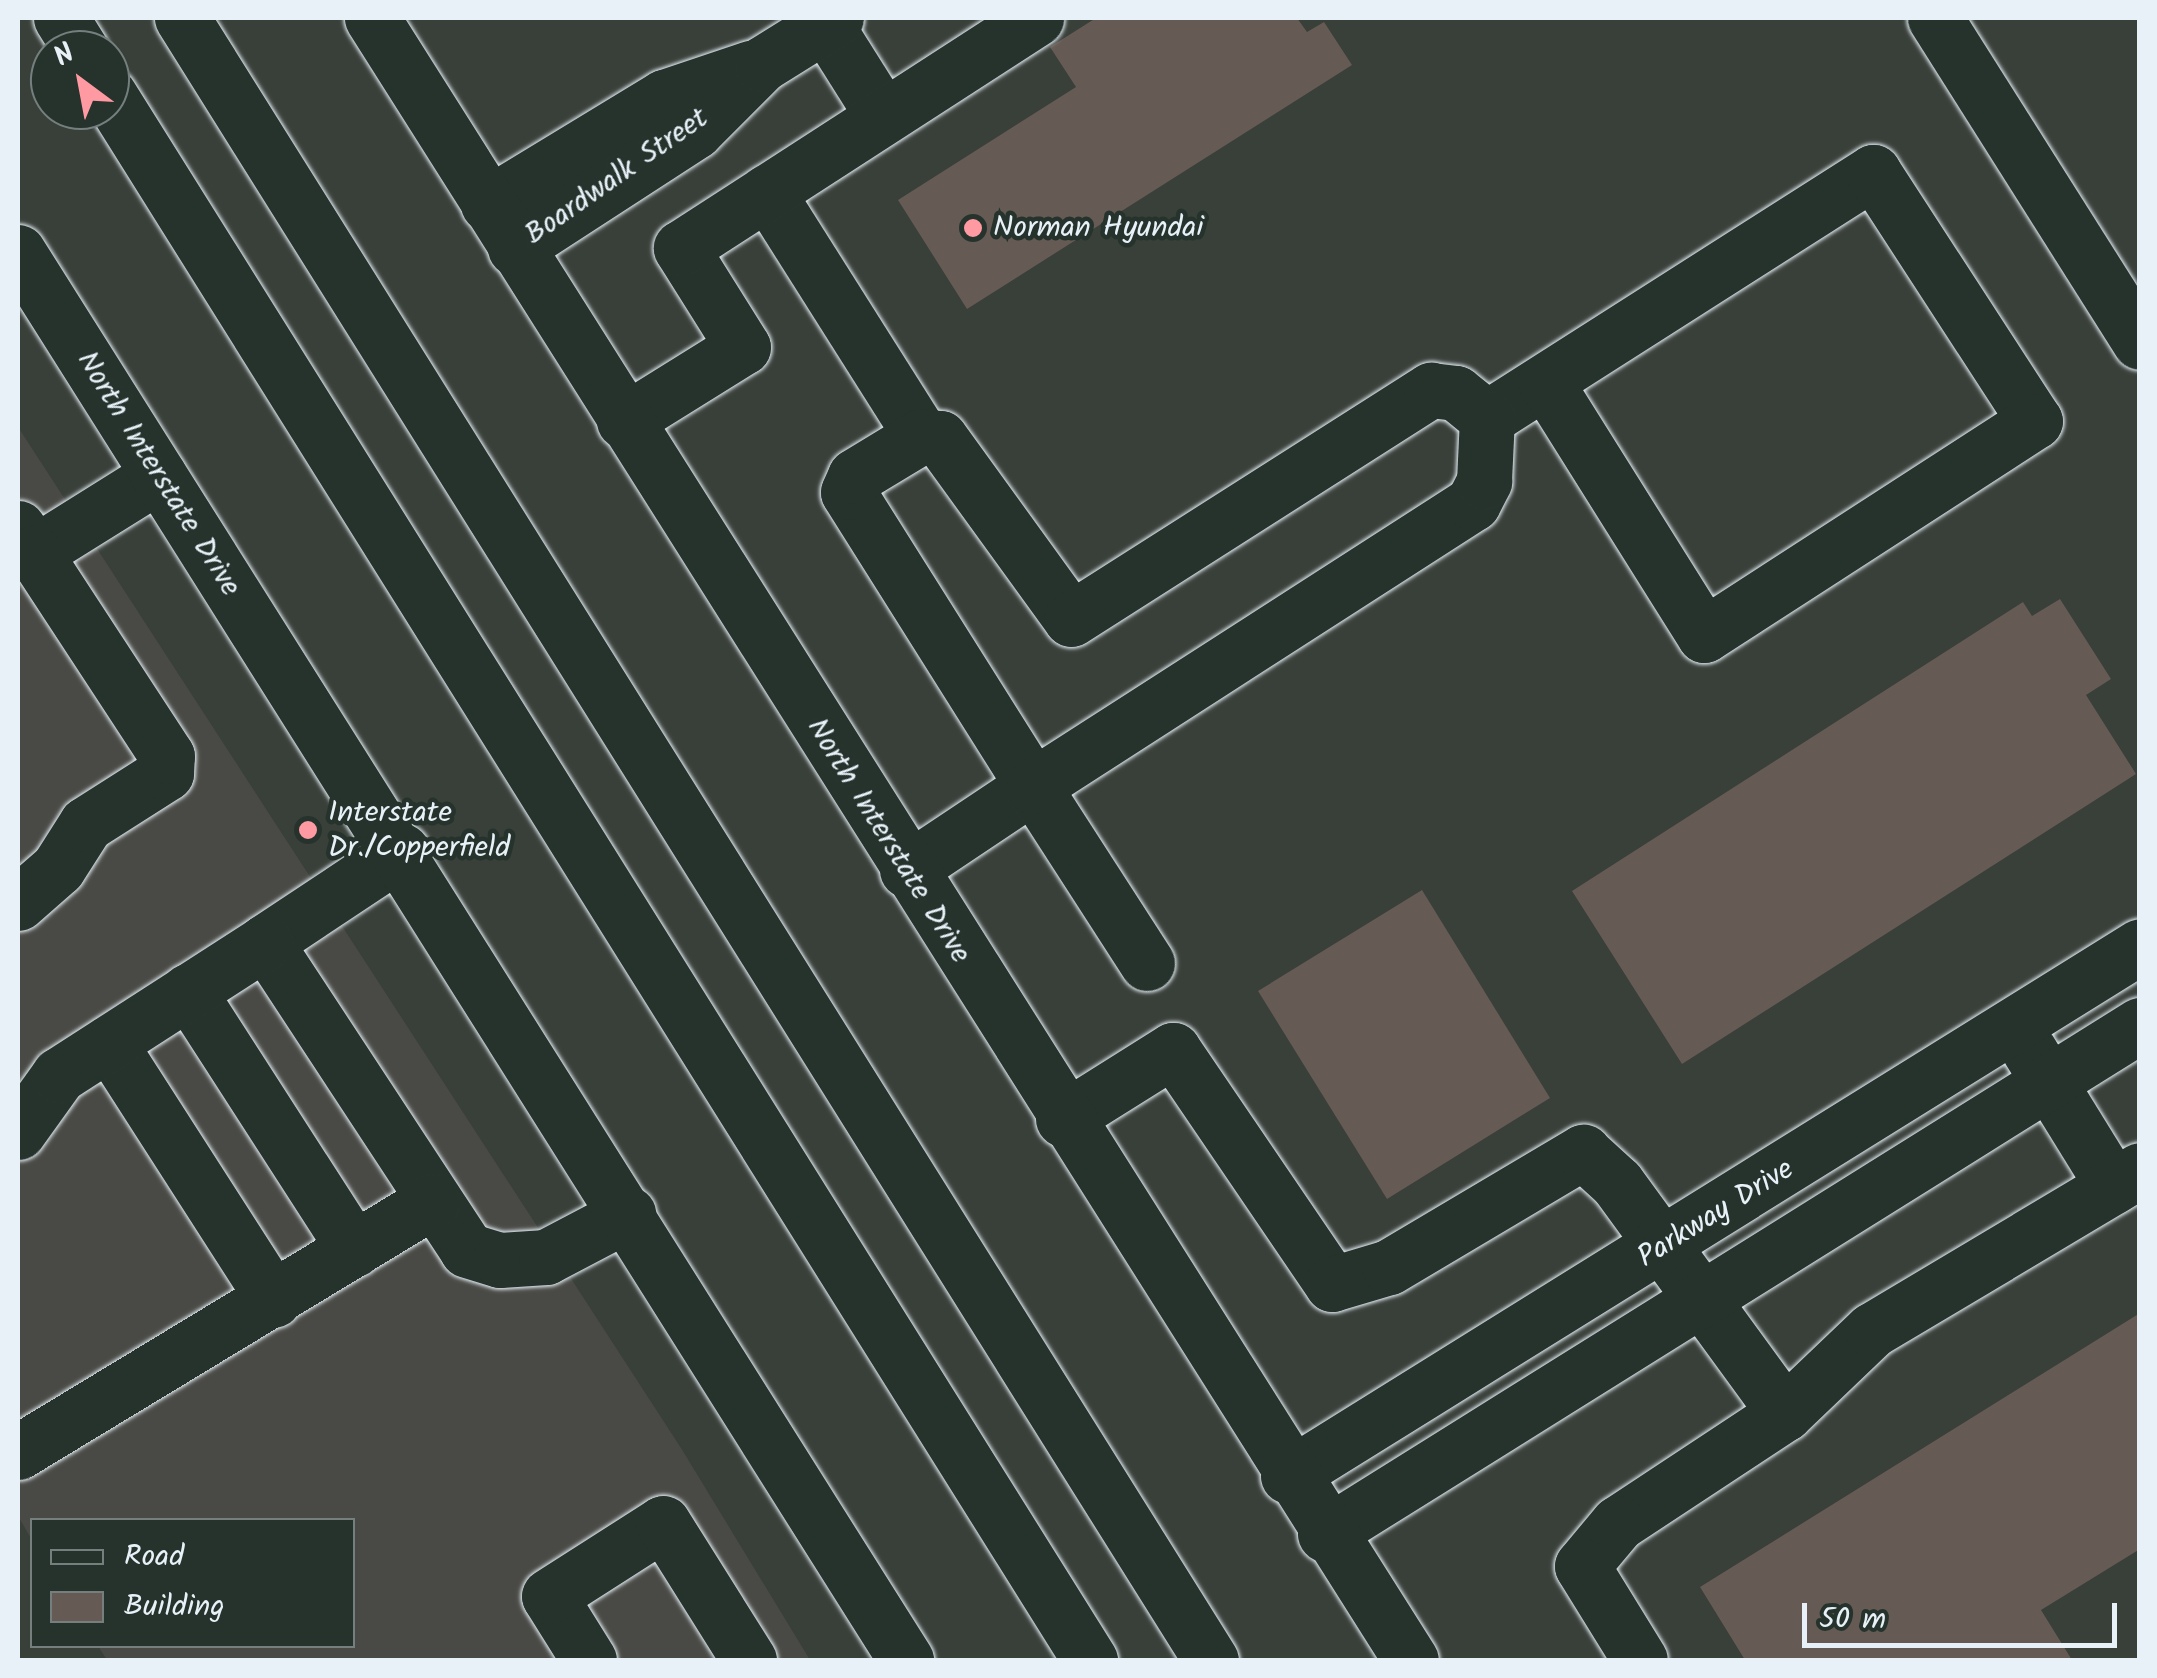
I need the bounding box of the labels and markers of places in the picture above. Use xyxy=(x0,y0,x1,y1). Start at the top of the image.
place label: Norman Hyundai xyxy=(993,210,1204,246)
marker: Norman Hyundai xyxy=(962,217,984,239)
place label: Interstate Dr./Copperfield xyxy=(328,795,510,866)
marker: Interstate Dr./Copperfield xyxy=(297,819,319,841)

